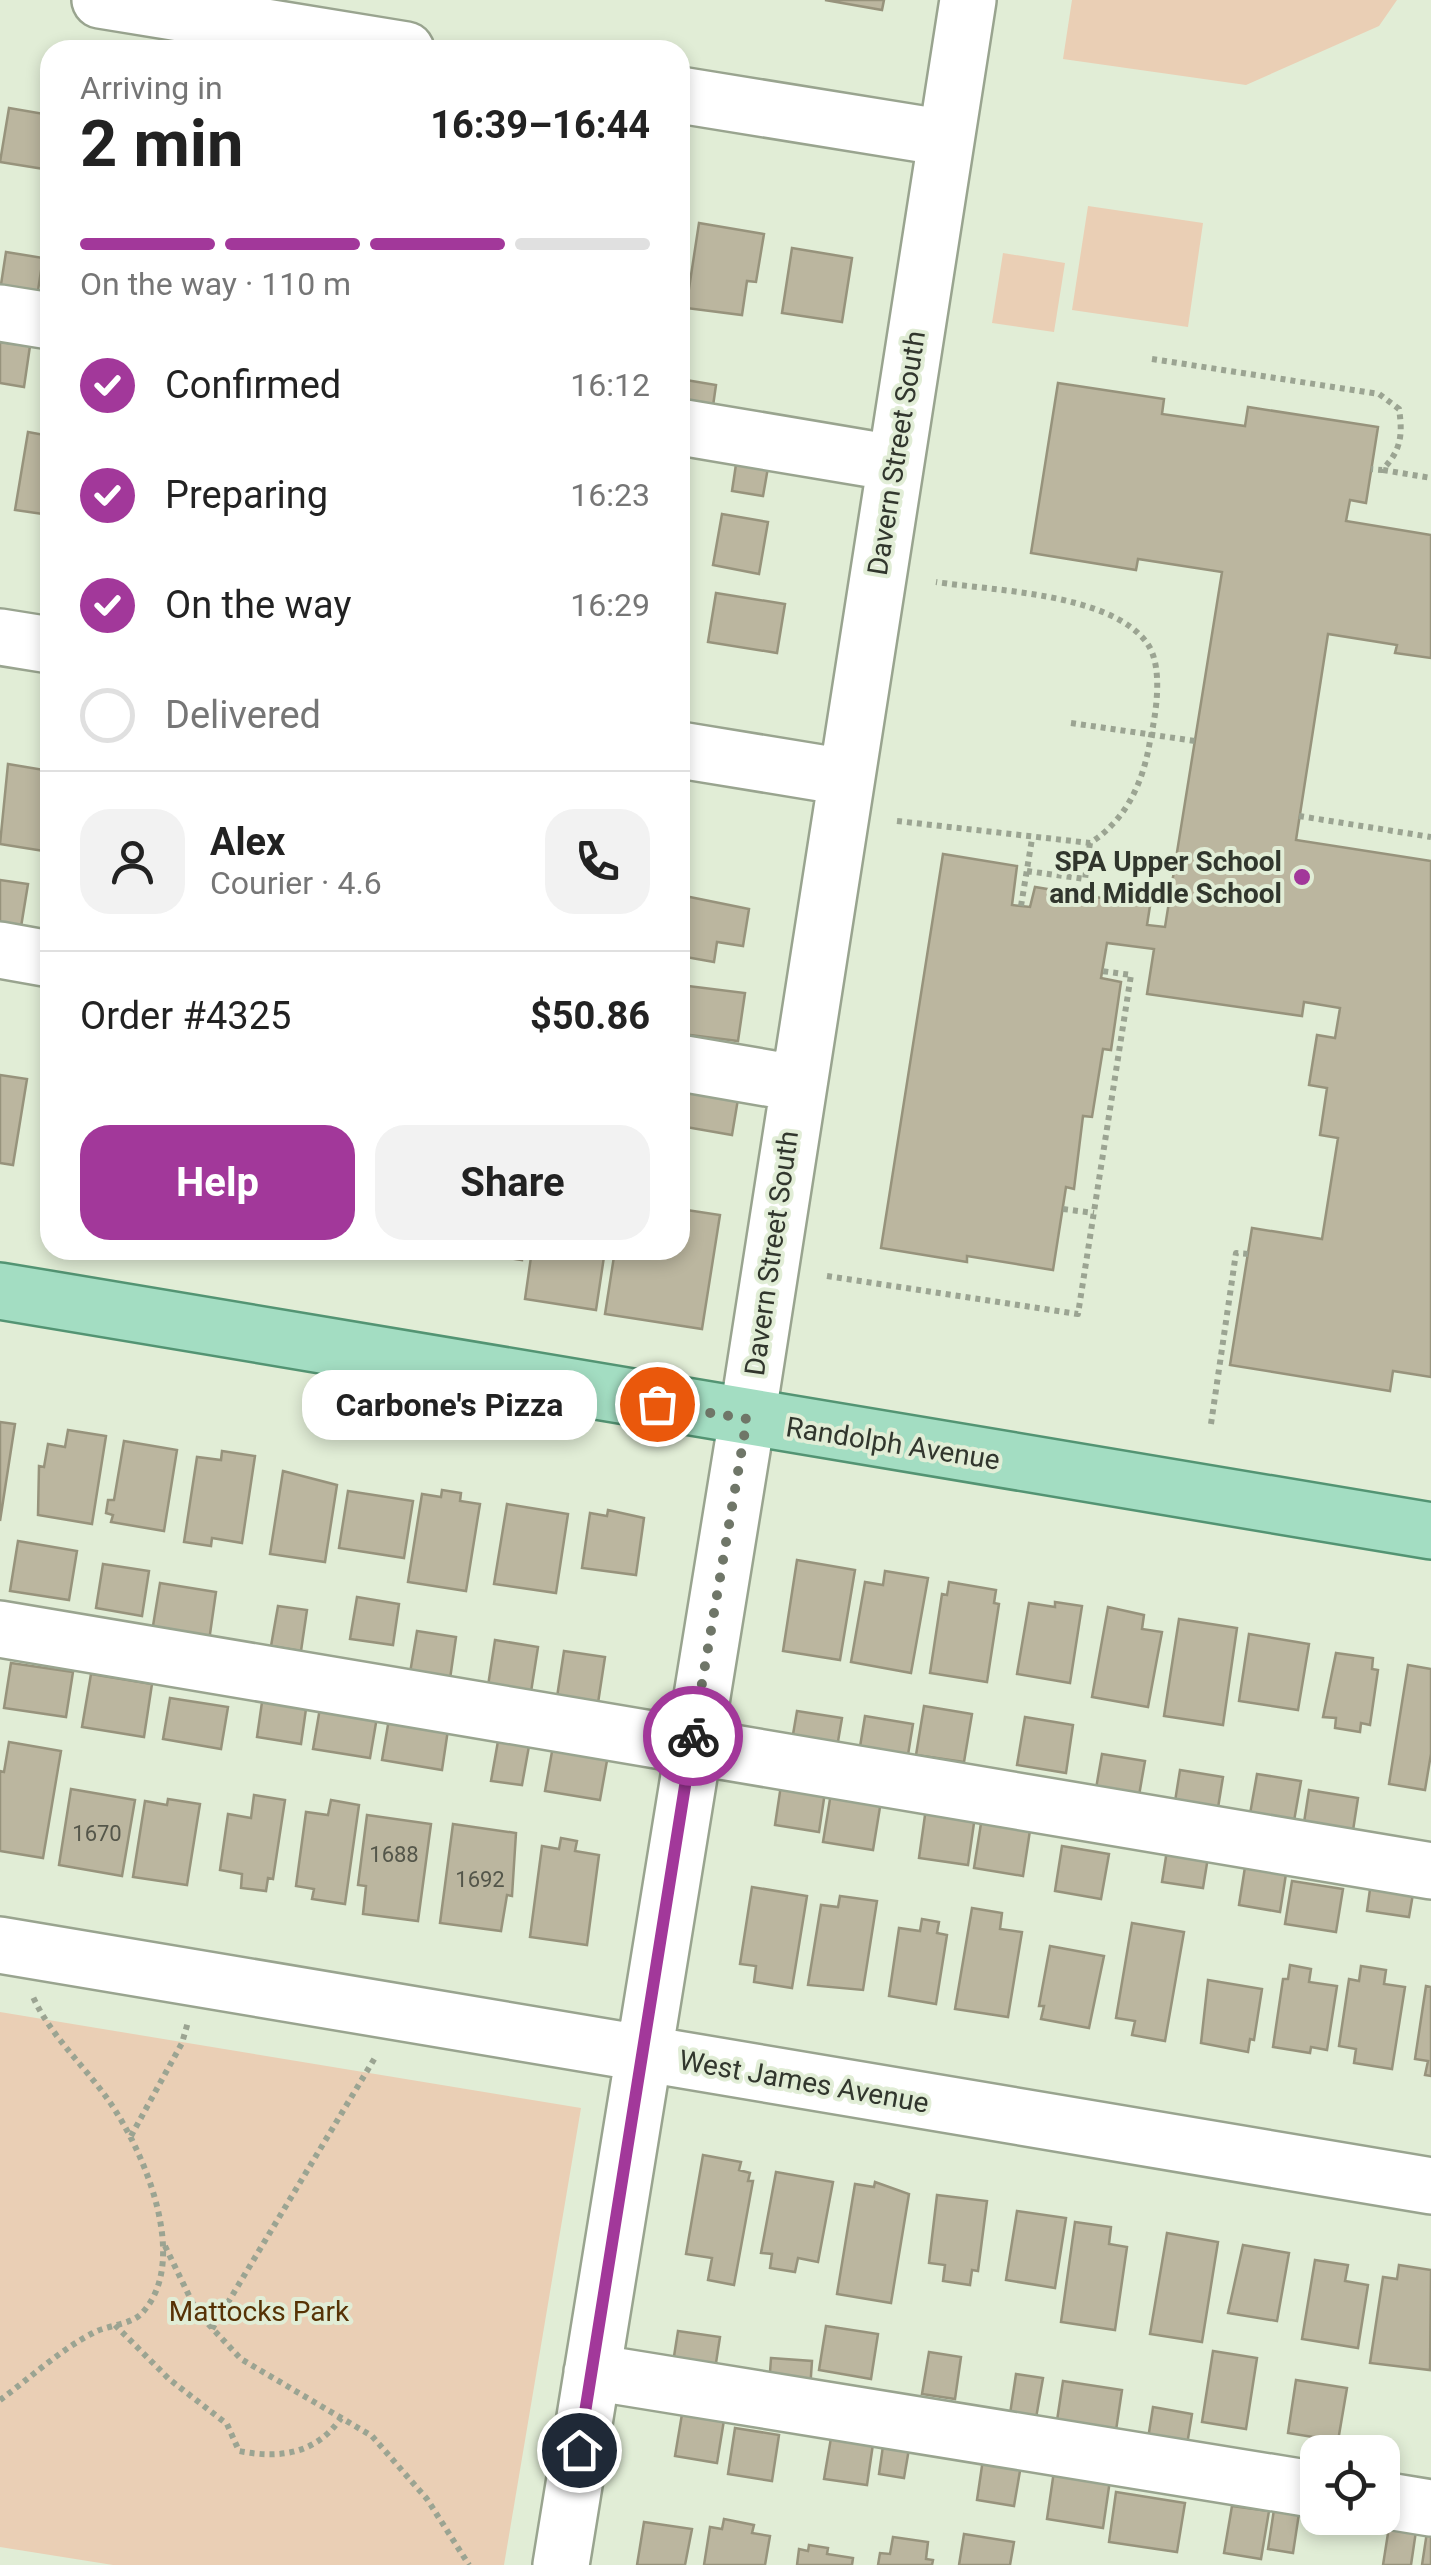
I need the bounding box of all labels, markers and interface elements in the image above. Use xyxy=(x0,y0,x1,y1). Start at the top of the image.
text: Arriving in xyxy=(80,69,223,107)
text: 16:39–16:44 xyxy=(430,103,650,147)
text: 2 min xyxy=(80,106,243,182)
text: On the way · 110 m xyxy=(80,265,351,303)
street label: Davern Street South xyxy=(861,329,932,578)
icon: check xyxy=(80,358,135,413)
text: Confirmed xyxy=(165,363,341,407)
text: 16:12 xyxy=(570,366,650,404)
icon: check xyxy=(80,468,135,523)
text: Preparing xyxy=(165,473,328,517)
text: 16:23 xyxy=(570,476,650,514)
icon: check xyxy=(80,578,135,633)
text: On the way xyxy=(165,583,351,627)
text: 16:29 xyxy=(570,586,650,624)
text: Delivered xyxy=(165,693,321,737)
button: person xyxy=(80,809,185,914)
button: phone xyxy=(545,809,650,914)
text: Alex xyxy=(210,820,285,864)
place label: SPA Upper School and Middle School xyxy=(1049,845,1282,910)
text: Courier · 4.6 xyxy=(210,864,382,902)
marker: SPA Upper School and Middle School xyxy=(1291,866,1313,888)
text: Order #4325 xyxy=(80,994,291,1038)
text: $50.86 xyxy=(530,994,650,1038)
button: Help xyxy=(80,1125,355,1240)
button: Share xyxy=(375,1125,650,1240)
street label: Davern Street South xyxy=(738,1128,805,1378)
pin xyxy=(615,1362,700,1447)
callout: Carbone's Pizza xyxy=(302,1369,597,1439)
icon: bag xyxy=(630,1377,685,1432)
text: Carbone's Pizza xyxy=(336,1386,563,1424)
street label: Randolph Avenue xyxy=(784,1410,1002,1477)
courier xyxy=(643,1686,743,1786)
icon: bike xyxy=(666,1709,721,1764)
house number: 1670 xyxy=(72,1821,122,1846)
house number: 1688 xyxy=(369,1842,419,1867)
house number: 1692 xyxy=(455,1867,505,1892)
street label: West James Avenue xyxy=(677,2043,931,2120)
park label: Mattocks Park xyxy=(169,2295,350,2328)
pin xyxy=(537,2408,622,2493)
icon: home xyxy=(552,2423,607,2478)
map controls xyxy=(1300,2435,1400,2535)
button: locate xyxy=(1300,2435,1400,2535)

